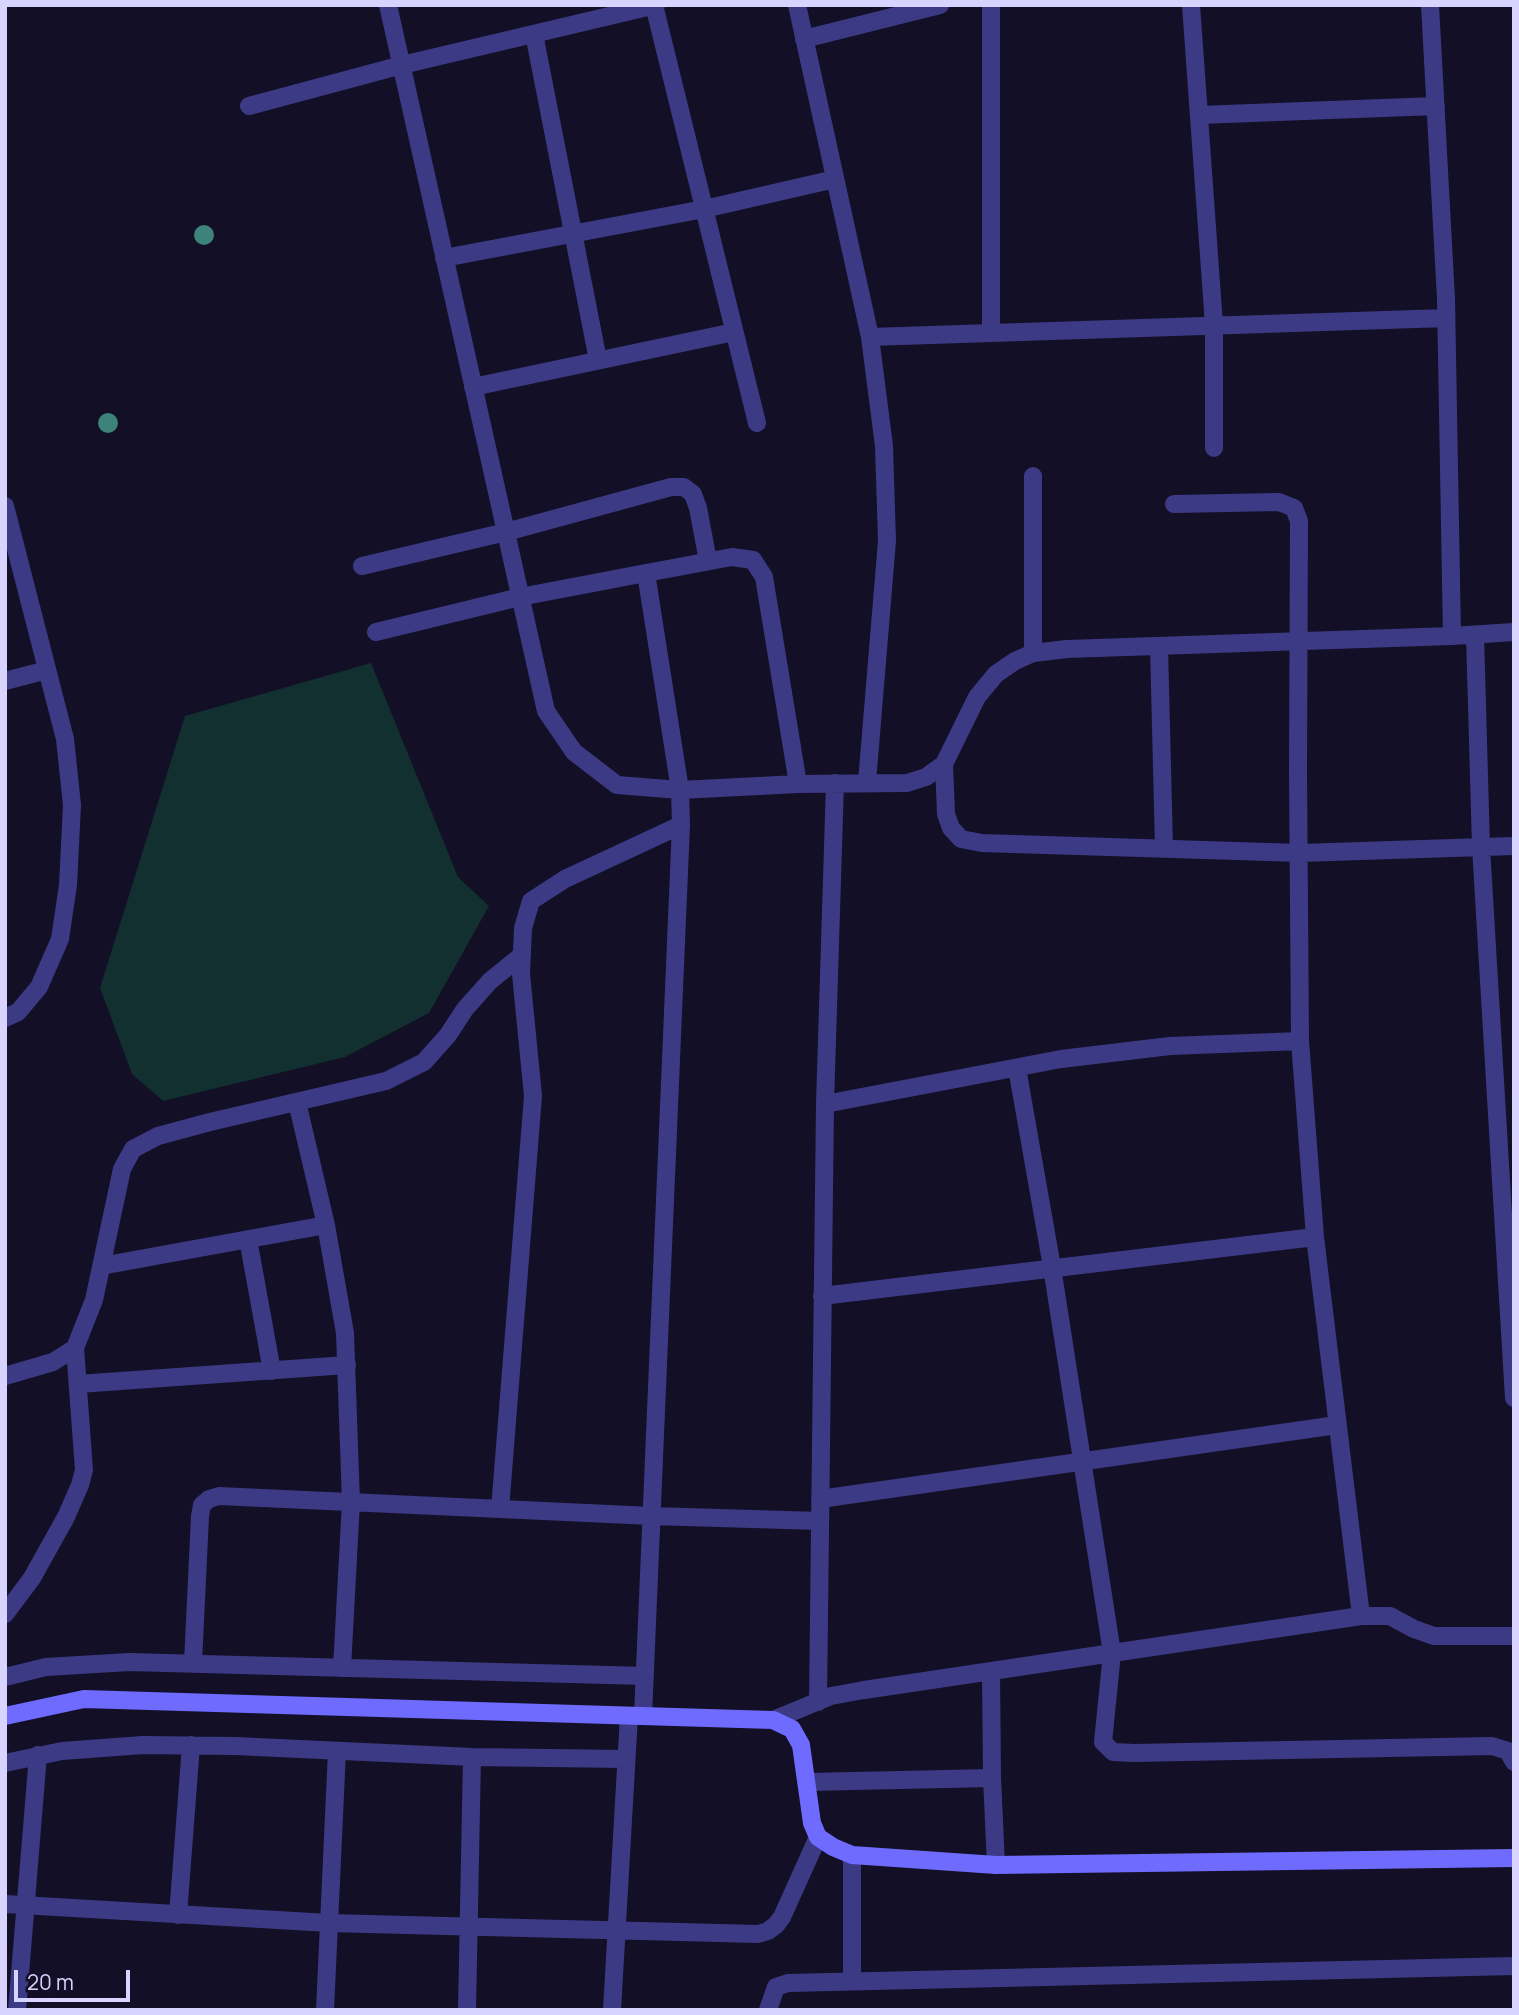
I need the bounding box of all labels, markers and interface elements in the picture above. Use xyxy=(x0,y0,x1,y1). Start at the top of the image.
scale bar xyxy=(18,1955,133,1999)
text: 20 m xyxy=(27,1968,74,1996)

